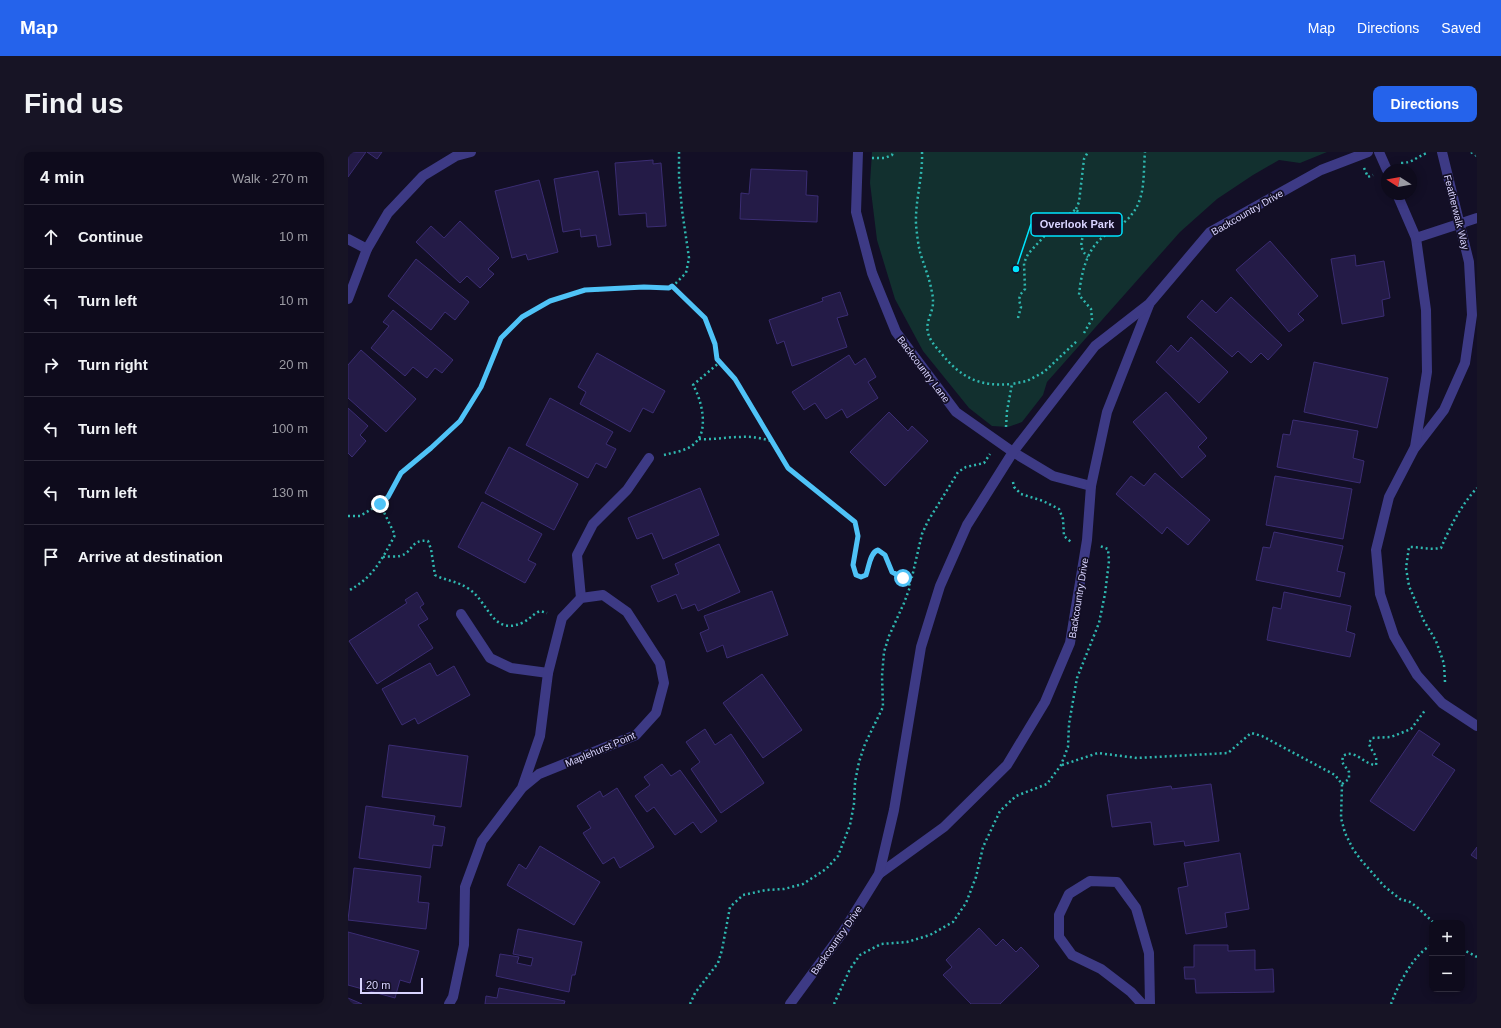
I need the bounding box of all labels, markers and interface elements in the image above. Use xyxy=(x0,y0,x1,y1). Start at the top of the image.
text: Map xyxy=(20,17,58,38)
text: Map xyxy=(1308,20,1335,36)
text: Directions xyxy=(1357,20,1419,36)
text: Saved xyxy=(1441,20,1481,36)
button: Directions xyxy=(1373,86,1477,122)
text: Find us xyxy=(24,88,124,119)
north arrow xyxy=(1381,164,1417,200)
text: 4 min xyxy=(40,168,84,187)
text: Walk · 270 m xyxy=(232,171,308,186)
street label: Featherwalk Way xyxy=(1442,173,1471,251)
street label: Backcountry Drive xyxy=(1209,187,1286,237)
callout: Overlook Park xyxy=(1031,213,1122,236)
text: Overlook Park xyxy=(1040,218,1115,230)
icon: ahead xyxy=(40,226,62,248)
text: Continue xyxy=(78,228,143,245)
text: 10 m xyxy=(279,229,308,244)
icon: left xyxy=(40,290,62,312)
text: Turn left xyxy=(78,292,137,309)
text: 10 m xyxy=(279,293,308,308)
street label: Backcountry Lane xyxy=(895,334,952,405)
icon: right xyxy=(40,354,62,376)
text: Turn right xyxy=(78,356,148,373)
text: 20 m xyxy=(279,357,308,372)
icon: left xyxy=(40,418,62,440)
text: Turn left xyxy=(78,420,137,437)
text: 100 m xyxy=(272,421,308,436)
icon: left xyxy=(40,482,62,504)
text: Turn left xyxy=(78,484,137,501)
text: 130 m xyxy=(272,485,308,500)
route end xyxy=(371,495,389,513)
icon: arrive xyxy=(40,546,62,568)
text: Arrive at destination xyxy=(78,548,223,565)
street label: Backcountry Drive xyxy=(1067,557,1090,639)
route start xyxy=(894,569,912,587)
street label: Maplehurst Point xyxy=(564,730,637,769)
street label: Backcountry Drive xyxy=(809,904,864,977)
map controls xyxy=(1429,920,1465,992)
button: + xyxy=(1429,920,1465,956)
button: − xyxy=(1429,956,1465,992)
scale bar xyxy=(360,976,423,995)
text: 20 m xyxy=(366,979,390,991)

